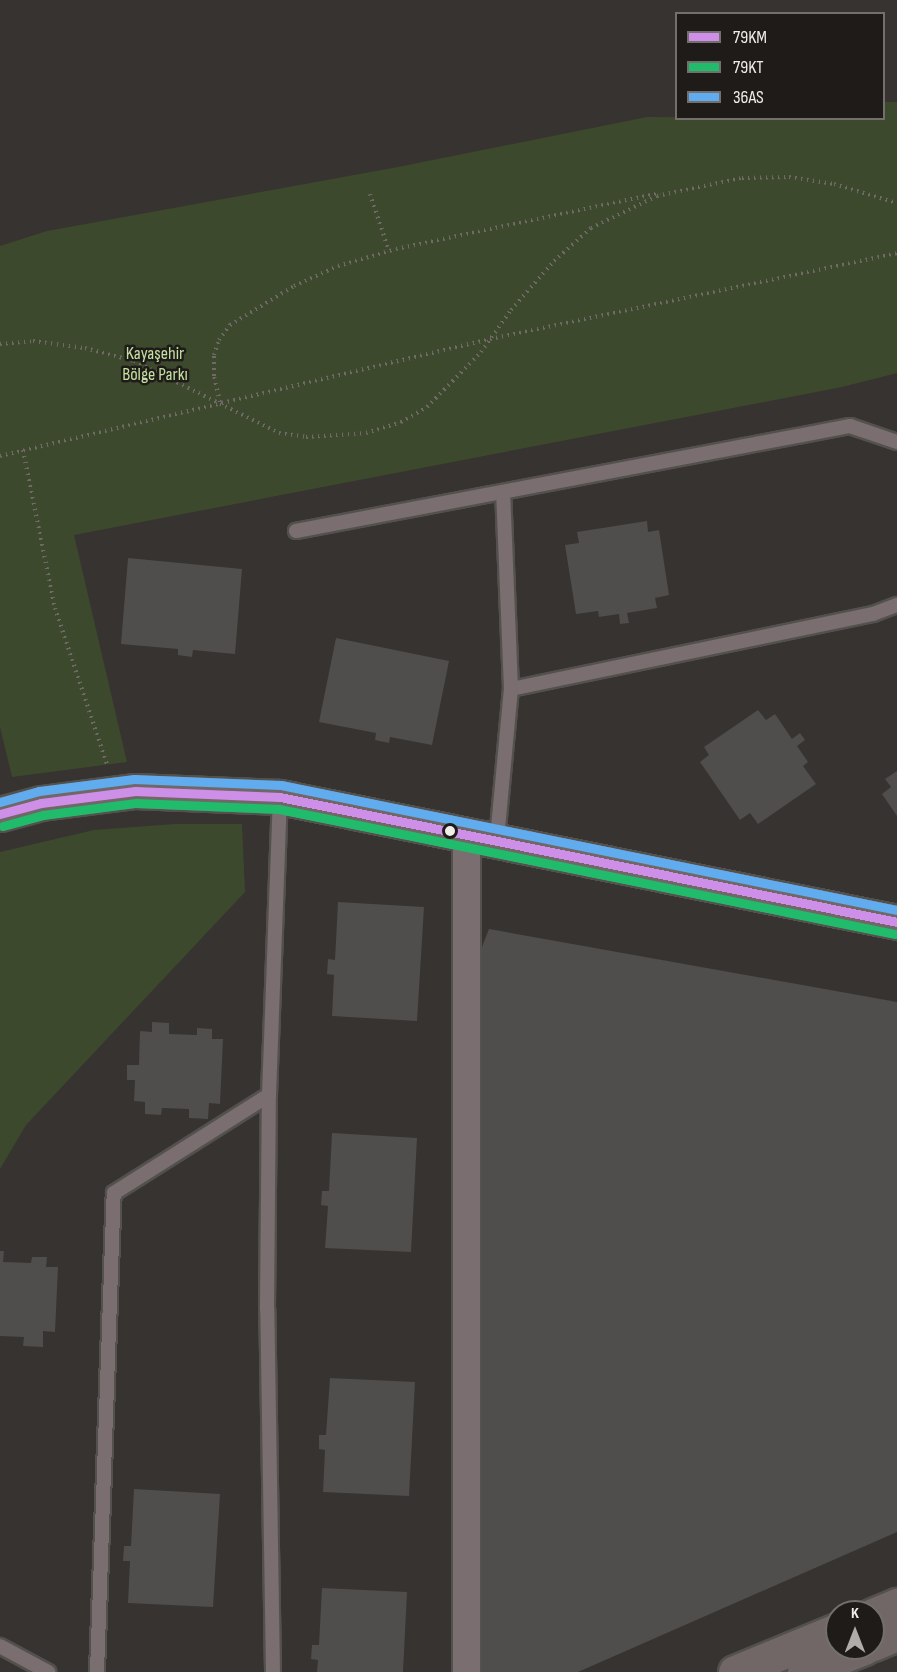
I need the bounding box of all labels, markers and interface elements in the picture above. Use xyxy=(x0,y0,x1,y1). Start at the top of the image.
legend xyxy=(675,12,885,120)
text: 79KM xyxy=(733,27,767,48)
text: 79KT xyxy=(733,57,764,78)
text: 36AS xyxy=(733,87,764,108)
park label: Kayaşehir Bölge Parkı xyxy=(122,344,188,386)
unlabelled marker xyxy=(444,825,456,837)
north arrow xyxy=(825,1600,885,1660)
text: K xyxy=(851,1604,859,1623)

